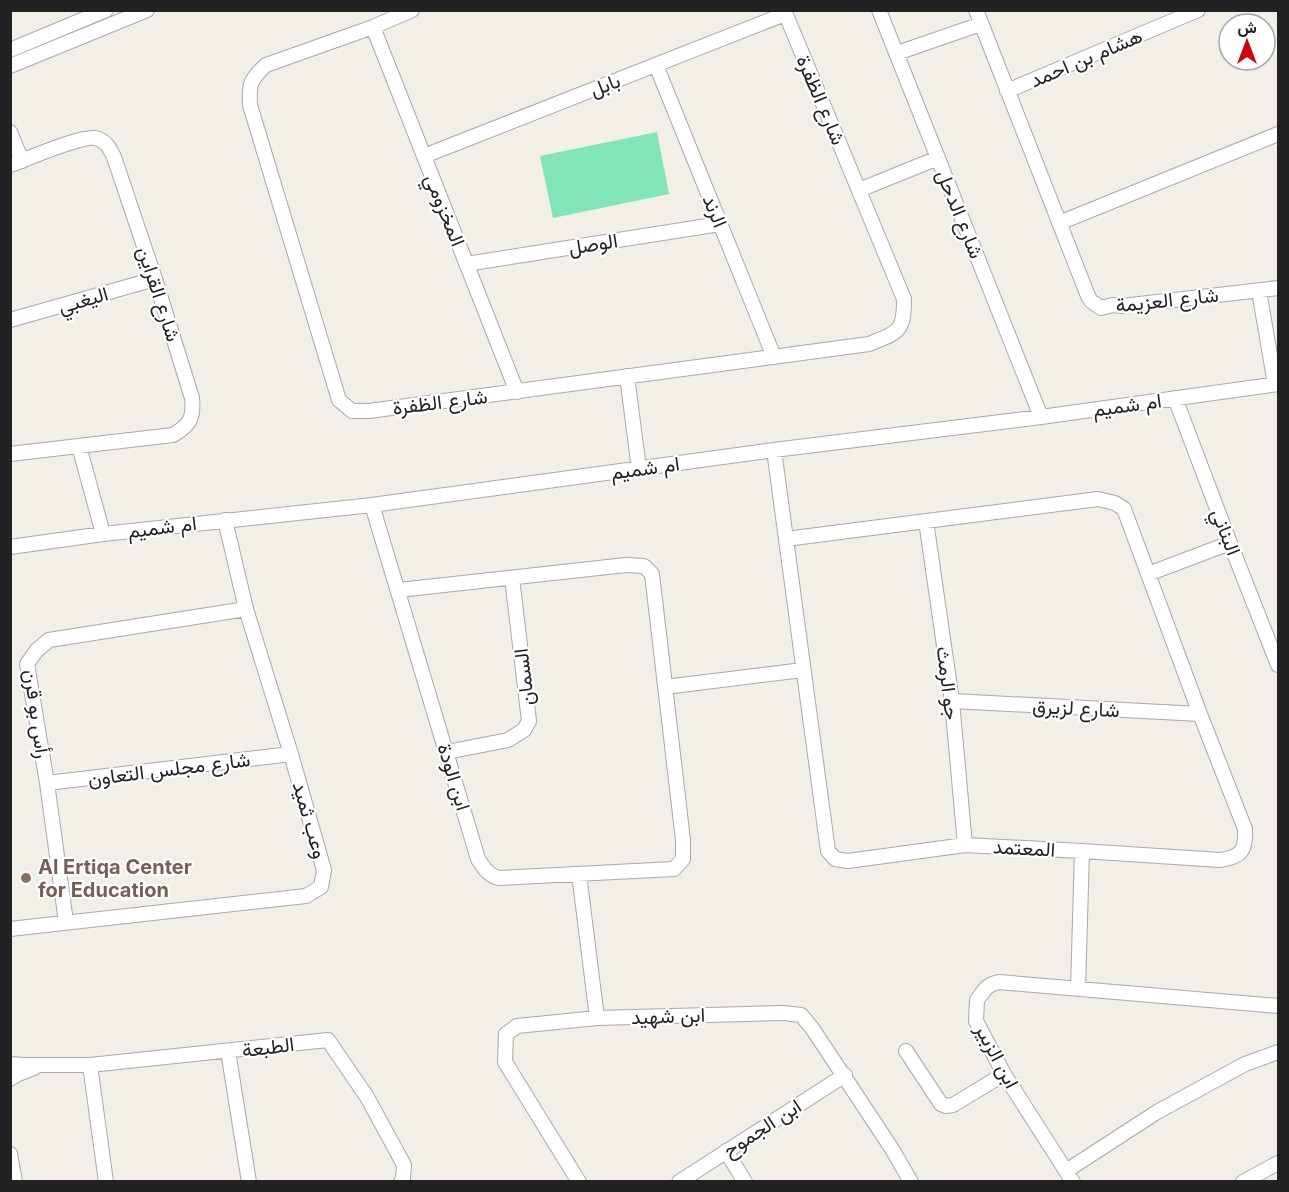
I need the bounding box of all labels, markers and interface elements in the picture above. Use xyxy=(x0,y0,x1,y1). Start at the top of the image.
north arrow xyxy=(1217,12,1277,72)
text: ش xyxy=(1237,17,1257,37)
street label: هشام بن احمد xyxy=(1026,24,1146,93)
street label: شارع الظفرة xyxy=(790,52,851,149)
street label: بابل xyxy=(586,68,624,102)
street label: شارع الدحل xyxy=(929,166,989,263)
street label: المخزومي xyxy=(415,170,470,252)
street label: الرند xyxy=(697,191,732,231)
street label: الوصل xyxy=(567,228,619,261)
street label: شارع القراين xyxy=(130,243,186,345)
street label: اليغبي xyxy=(55,281,112,323)
street label: شارع العزيمة xyxy=(1114,283,1220,319)
street label: شارع الظفرة xyxy=(391,384,489,422)
street label: ام شميم xyxy=(1091,388,1163,423)
street label: ام شميم xyxy=(609,451,681,486)
street label: البناني xyxy=(1202,505,1246,560)
street label: ام شميم xyxy=(126,511,198,544)
street label: جو الرمث xyxy=(931,645,964,721)
street label: السمان xyxy=(509,647,539,707)
street label: رأس بو قرن xyxy=(18,668,55,760)
street label: شارع لزيرق xyxy=(1032,694,1120,724)
street label: ابن الودة xyxy=(432,741,476,814)
street label: شارع مجلس التعاون xyxy=(86,747,252,793)
street label: وعب ثميد xyxy=(287,779,332,862)
street label: المعتمد xyxy=(992,834,1056,862)
place label: Al Ertiqa Center for Education xyxy=(38,855,192,902)
marker: Al Ertiqa Center for Education xyxy=(19,871,33,885)
street label: ابن شهيد xyxy=(630,1003,706,1030)
street label: ابن الزبير xyxy=(969,1019,1024,1093)
street label: الطبعة xyxy=(240,1032,296,1062)
street label: ابن الجموح xyxy=(718,1094,807,1164)

